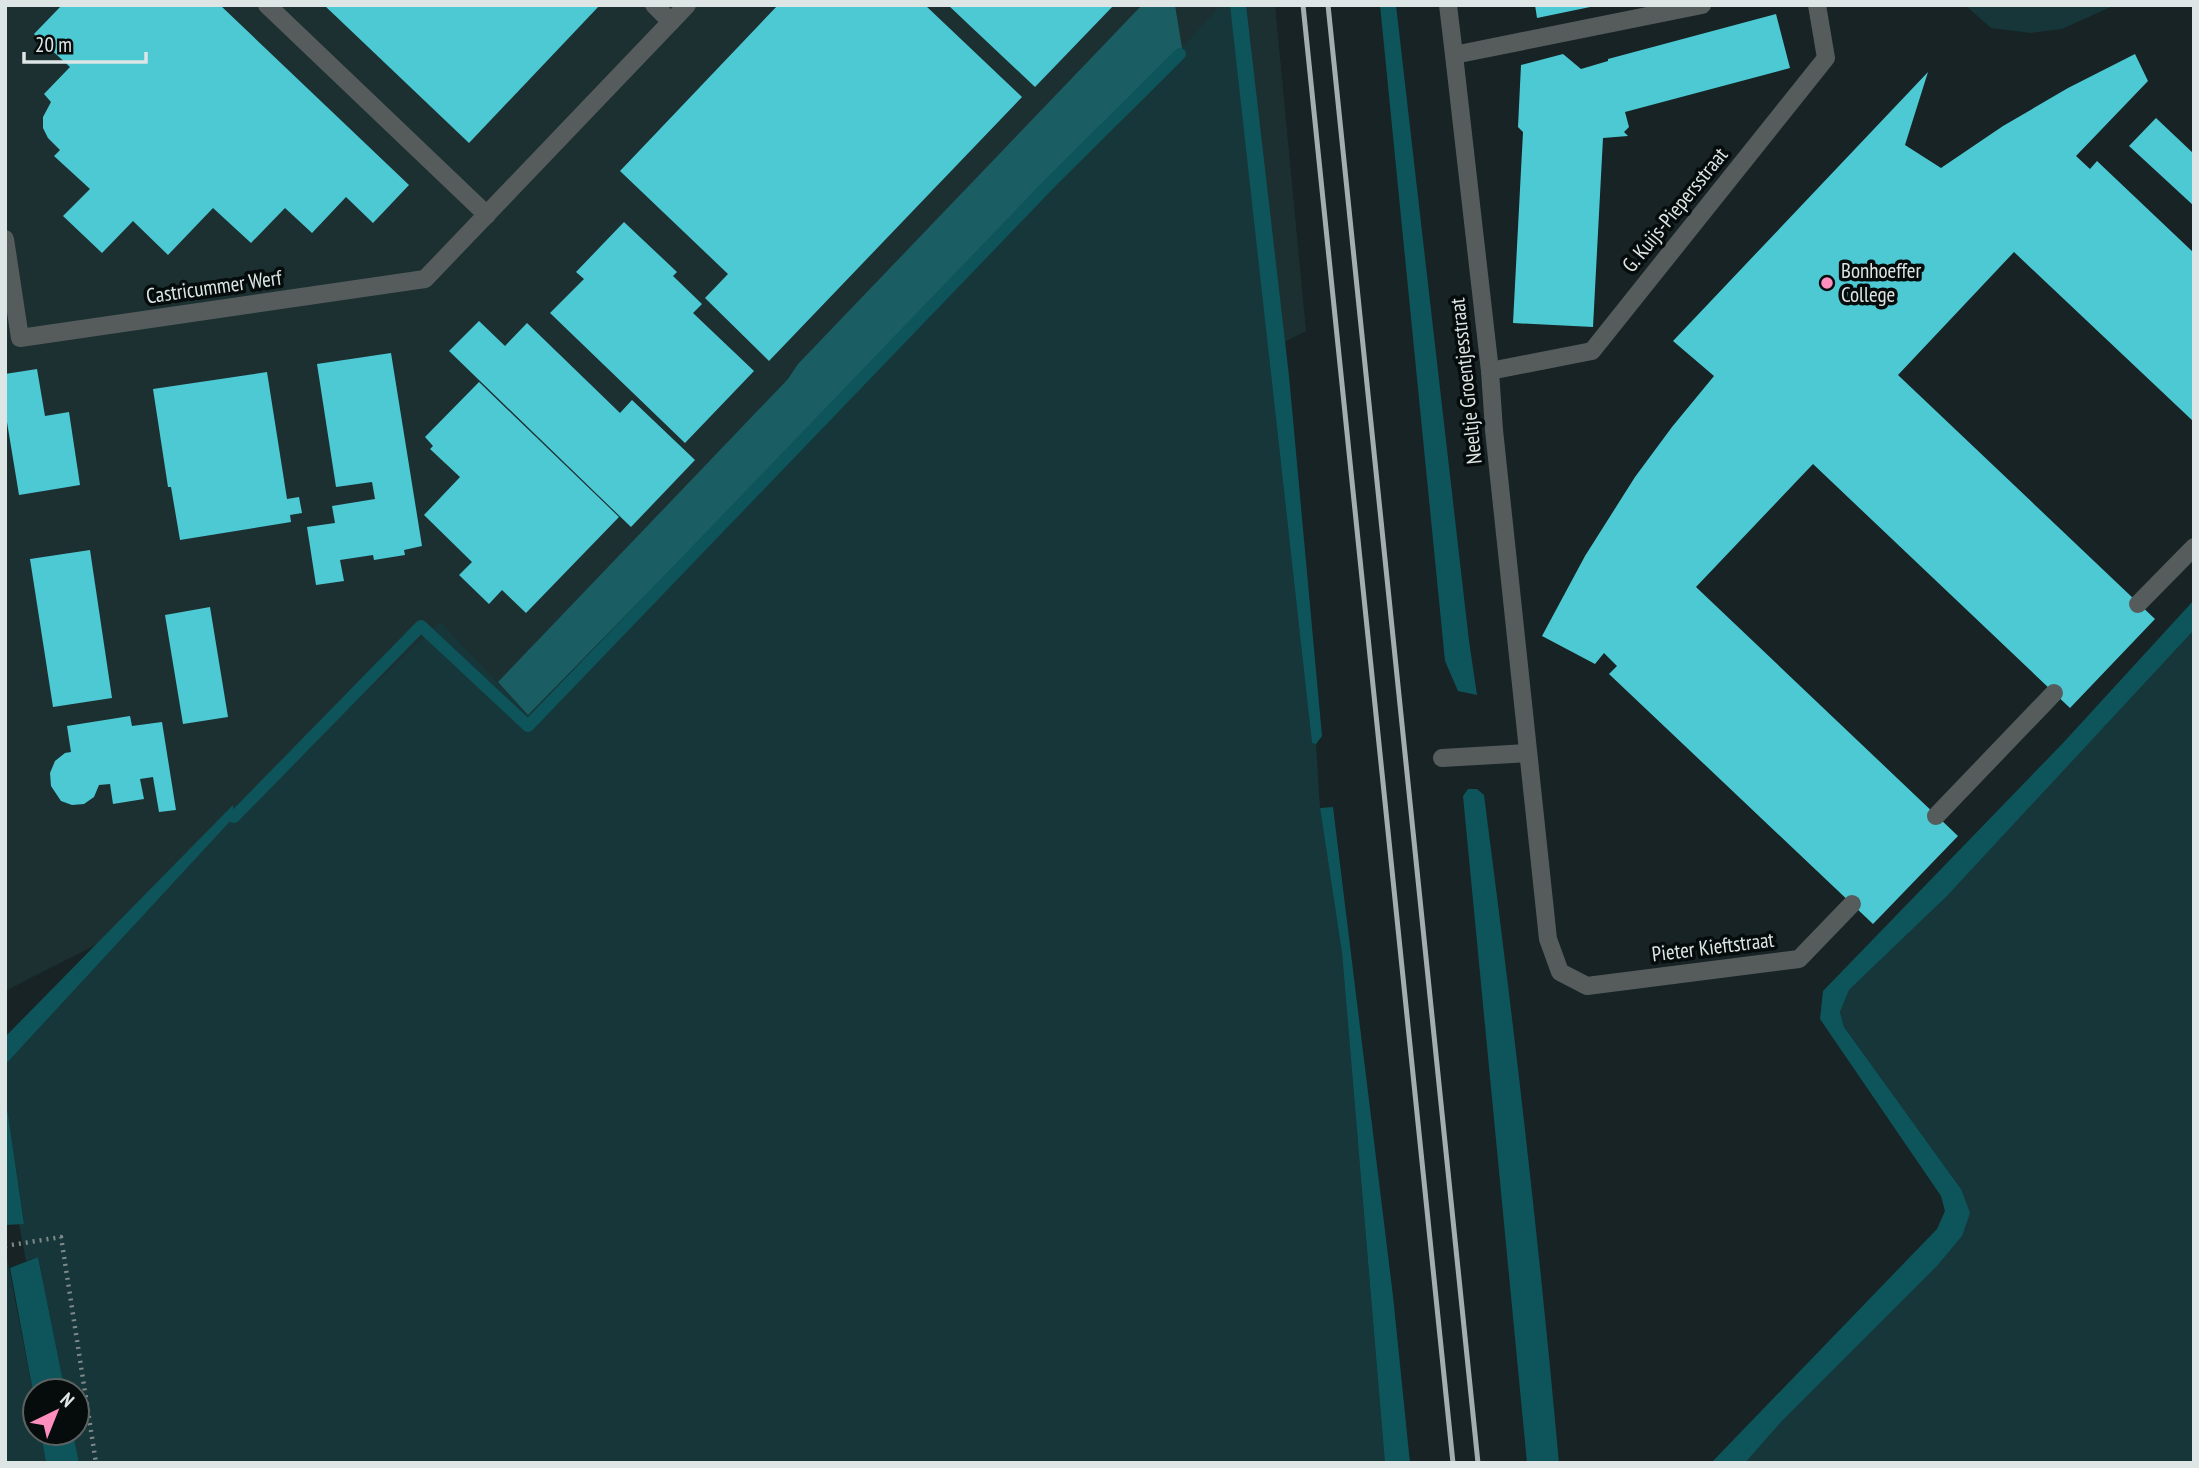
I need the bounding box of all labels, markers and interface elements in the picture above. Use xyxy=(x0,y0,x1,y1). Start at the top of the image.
scale bar xyxy=(24,21,147,65)
text: 20 m xyxy=(35,31,72,58)
street label: G. Kuijs-Piepersstraat xyxy=(1616,142,1733,278)
place label: Bonhoeffer College xyxy=(1841,257,1921,308)
street label: Castricummer Werf xyxy=(144,264,284,309)
marker: Bonhoeffer College xyxy=(1819,275,1835,291)
street label: Neeltje Groentjesstraat xyxy=(1443,296,1488,466)
street label: Pieter Kieftstraat xyxy=(1650,926,1776,967)
north arrow xyxy=(21,1377,91,1447)
text: N xyxy=(56,1387,80,1412)

